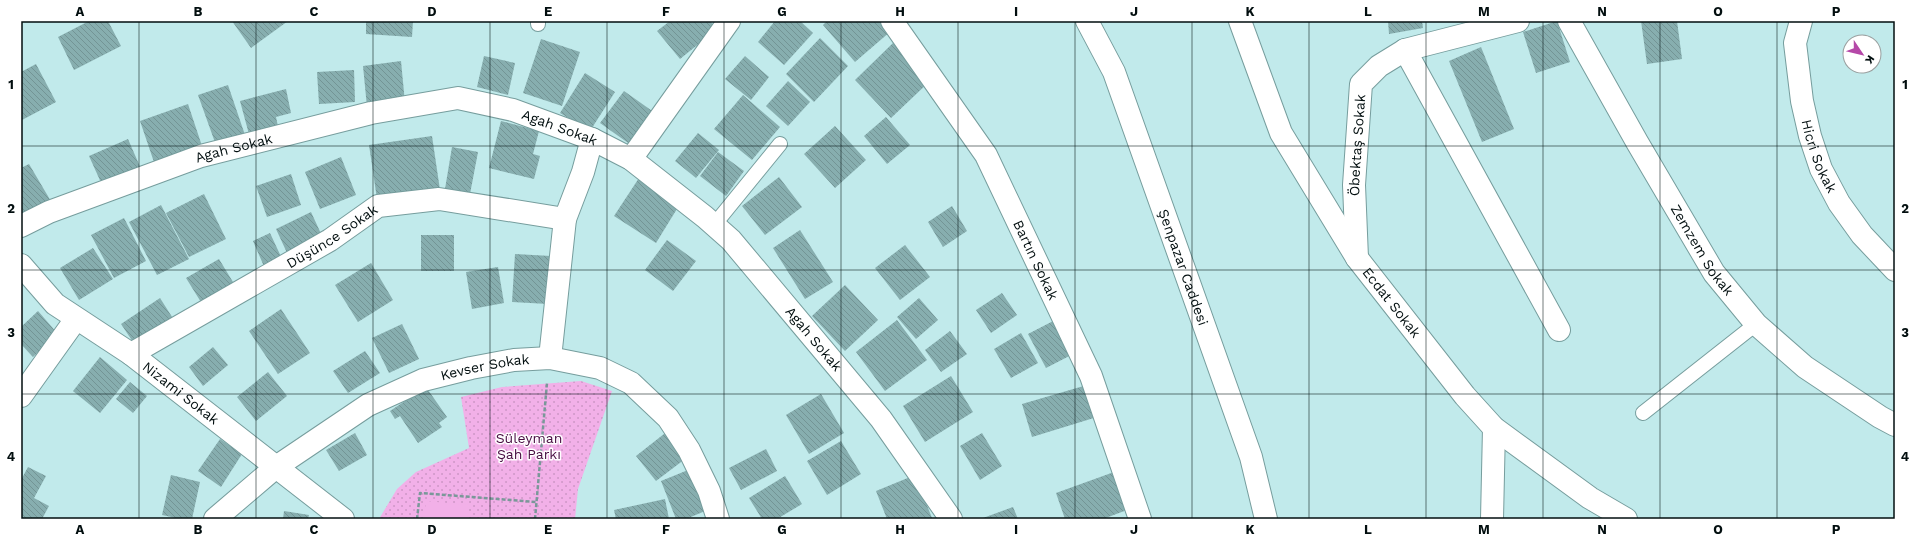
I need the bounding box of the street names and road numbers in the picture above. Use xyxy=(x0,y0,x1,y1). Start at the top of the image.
street label: Öbektaş Sokak xyxy=(1346,94,1368,197)
street label: Agah Sokak xyxy=(520,106,600,149)
street label: Hicri Sokak xyxy=(1798,118,1840,195)
street label: Agah Sokak xyxy=(193,130,274,166)
street label: Düşünce Sokak xyxy=(284,201,381,271)
street label: Zemzem Sokak xyxy=(1668,202,1737,299)
street label: Şenpazar Caddesi xyxy=(1155,207,1212,328)
street label: Bartın Sokak xyxy=(1010,218,1062,303)
street label: Ecdat Sokak xyxy=(1359,264,1424,341)
street label: Agah Sokak xyxy=(782,303,845,374)
street label: Kevser Sokak xyxy=(439,351,530,383)
street label: Nizami Sokak xyxy=(140,358,222,428)

